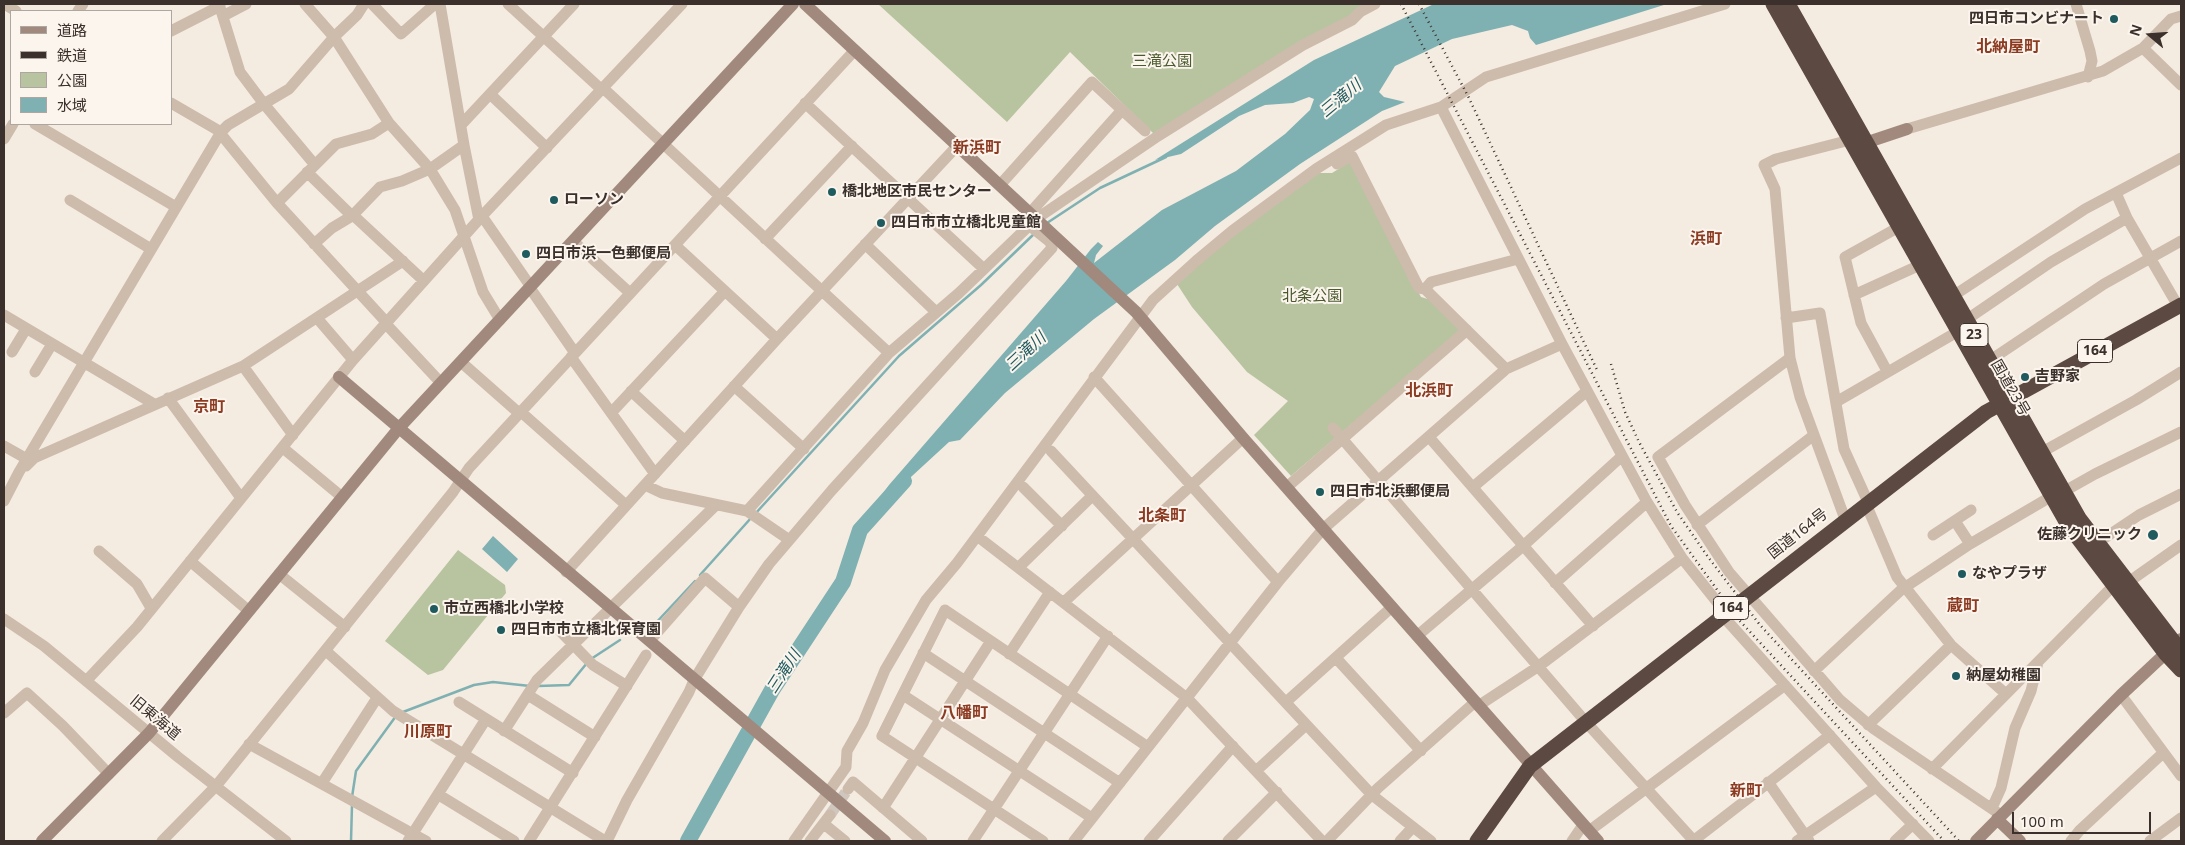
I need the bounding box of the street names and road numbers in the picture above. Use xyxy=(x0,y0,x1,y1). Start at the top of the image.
road number: 23 xyxy=(1960,324,1988,346)
road number: 164 xyxy=(2078,340,2112,362)
street label: 国道23号 xyxy=(1987,357,2033,419)
street label: 国道164号 xyxy=(1765,505,1831,563)
road number: 164 xyxy=(1714,596,1748,620)
street label: 旧東海道 xyxy=(126,692,184,744)

